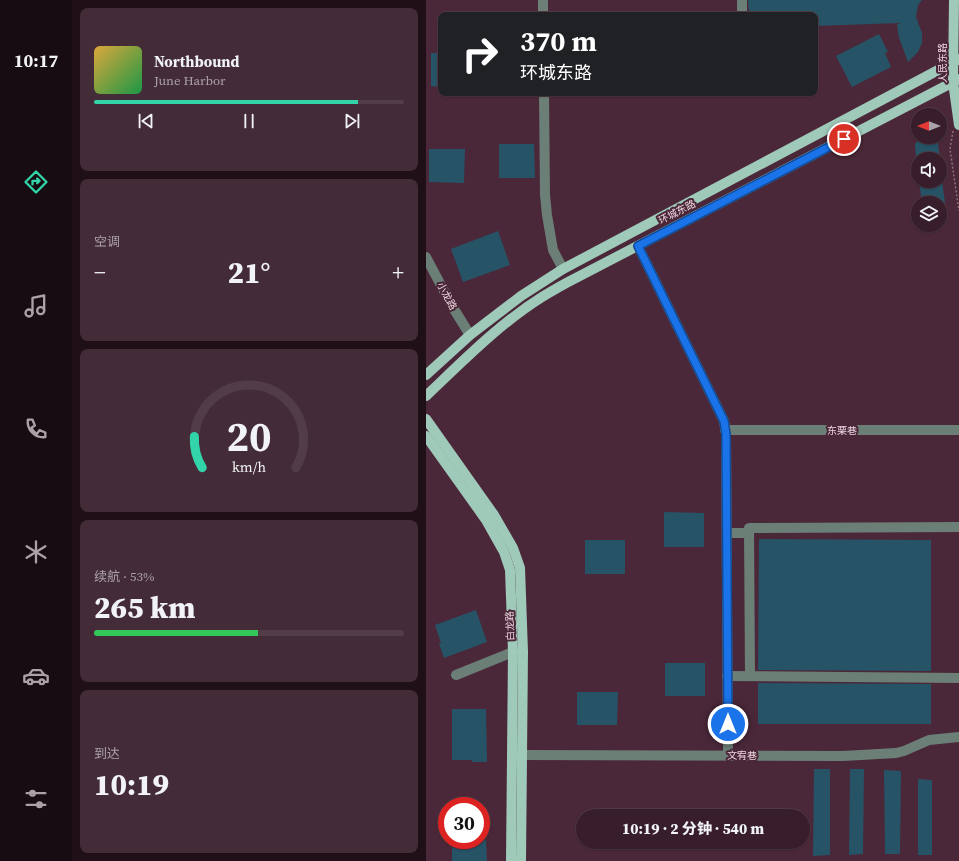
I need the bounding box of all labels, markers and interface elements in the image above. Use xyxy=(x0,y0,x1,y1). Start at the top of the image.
text: 370 m xyxy=(520,22,597,60)
icon: right xyxy=(454,28,506,80)
street label: 人民东路 xyxy=(936,43,949,83)
text: 10:17 xyxy=(14,48,58,73)
text: Northbound xyxy=(154,51,239,72)
text: 环城东路 xyxy=(520,60,592,85)
text: June Harbor xyxy=(154,72,226,89)
north arrow xyxy=(911,108,947,144)
map controls xyxy=(911,108,947,232)
icon: previous xyxy=(135,110,157,132)
icon: pause xyxy=(238,110,260,132)
icon: next xyxy=(341,110,363,132)
pin xyxy=(827,122,861,156)
icon: arrive xyxy=(833,128,855,150)
button: sound xyxy=(911,152,947,188)
icon: directions xyxy=(22,168,50,196)
button: layers xyxy=(911,196,947,232)
street label: 环城东路 xyxy=(656,197,698,227)
text: 空调 xyxy=(94,233,120,250)
text: 21° xyxy=(228,252,270,293)
text: − xyxy=(94,257,106,287)
text: + xyxy=(392,257,404,287)
street label: 小龙路 xyxy=(434,280,460,312)
icon: music xyxy=(22,292,50,320)
text: 20 xyxy=(226,408,272,465)
icon: phone xyxy=(22,415,50,443)
street label: 东栗巷 xyxy=(827,424,857,437)
text: km/h xyxy=(232,457,266,477)
icon: climate xyxy=(22,538,50,566)
text: 续航 · 53% xyxy=(94,568,154,585)
text: 265 km xyxy=(94,587,195,628)
street label: 白龙路 xyxy=(503,611,517,641)
icon: car xyxy=(22,662,50,690)
position arrow xyxy=(707,703,749,745)
text: 到达 xyxy=(94,745,120,762)
street label: 文宥巷 xyxy=(727,749,757,762)
text: 10:19 xyxy=(94,764,169,805)
icon: filters xyxy=(22,785,50,813)
speed limit sign: 30 xyxy=(438,797,490,849)
text: 10:19 · 2 分钟 · 540 m xyxy=(622,818,764,839)

